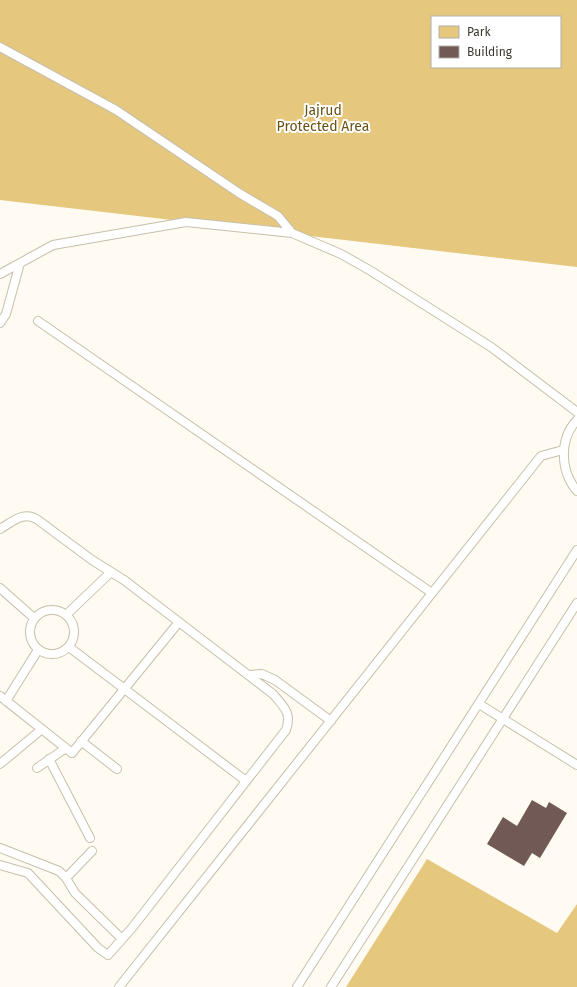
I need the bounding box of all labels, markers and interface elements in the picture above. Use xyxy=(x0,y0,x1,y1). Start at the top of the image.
legend xyxy=(431,16,561,68)
text: Park xyxy=(467,25,491,39)
text: Building xyxy=(467,45,513,59)
park label: Jajrud Protected Area xyxy=(277,102,369,135)

